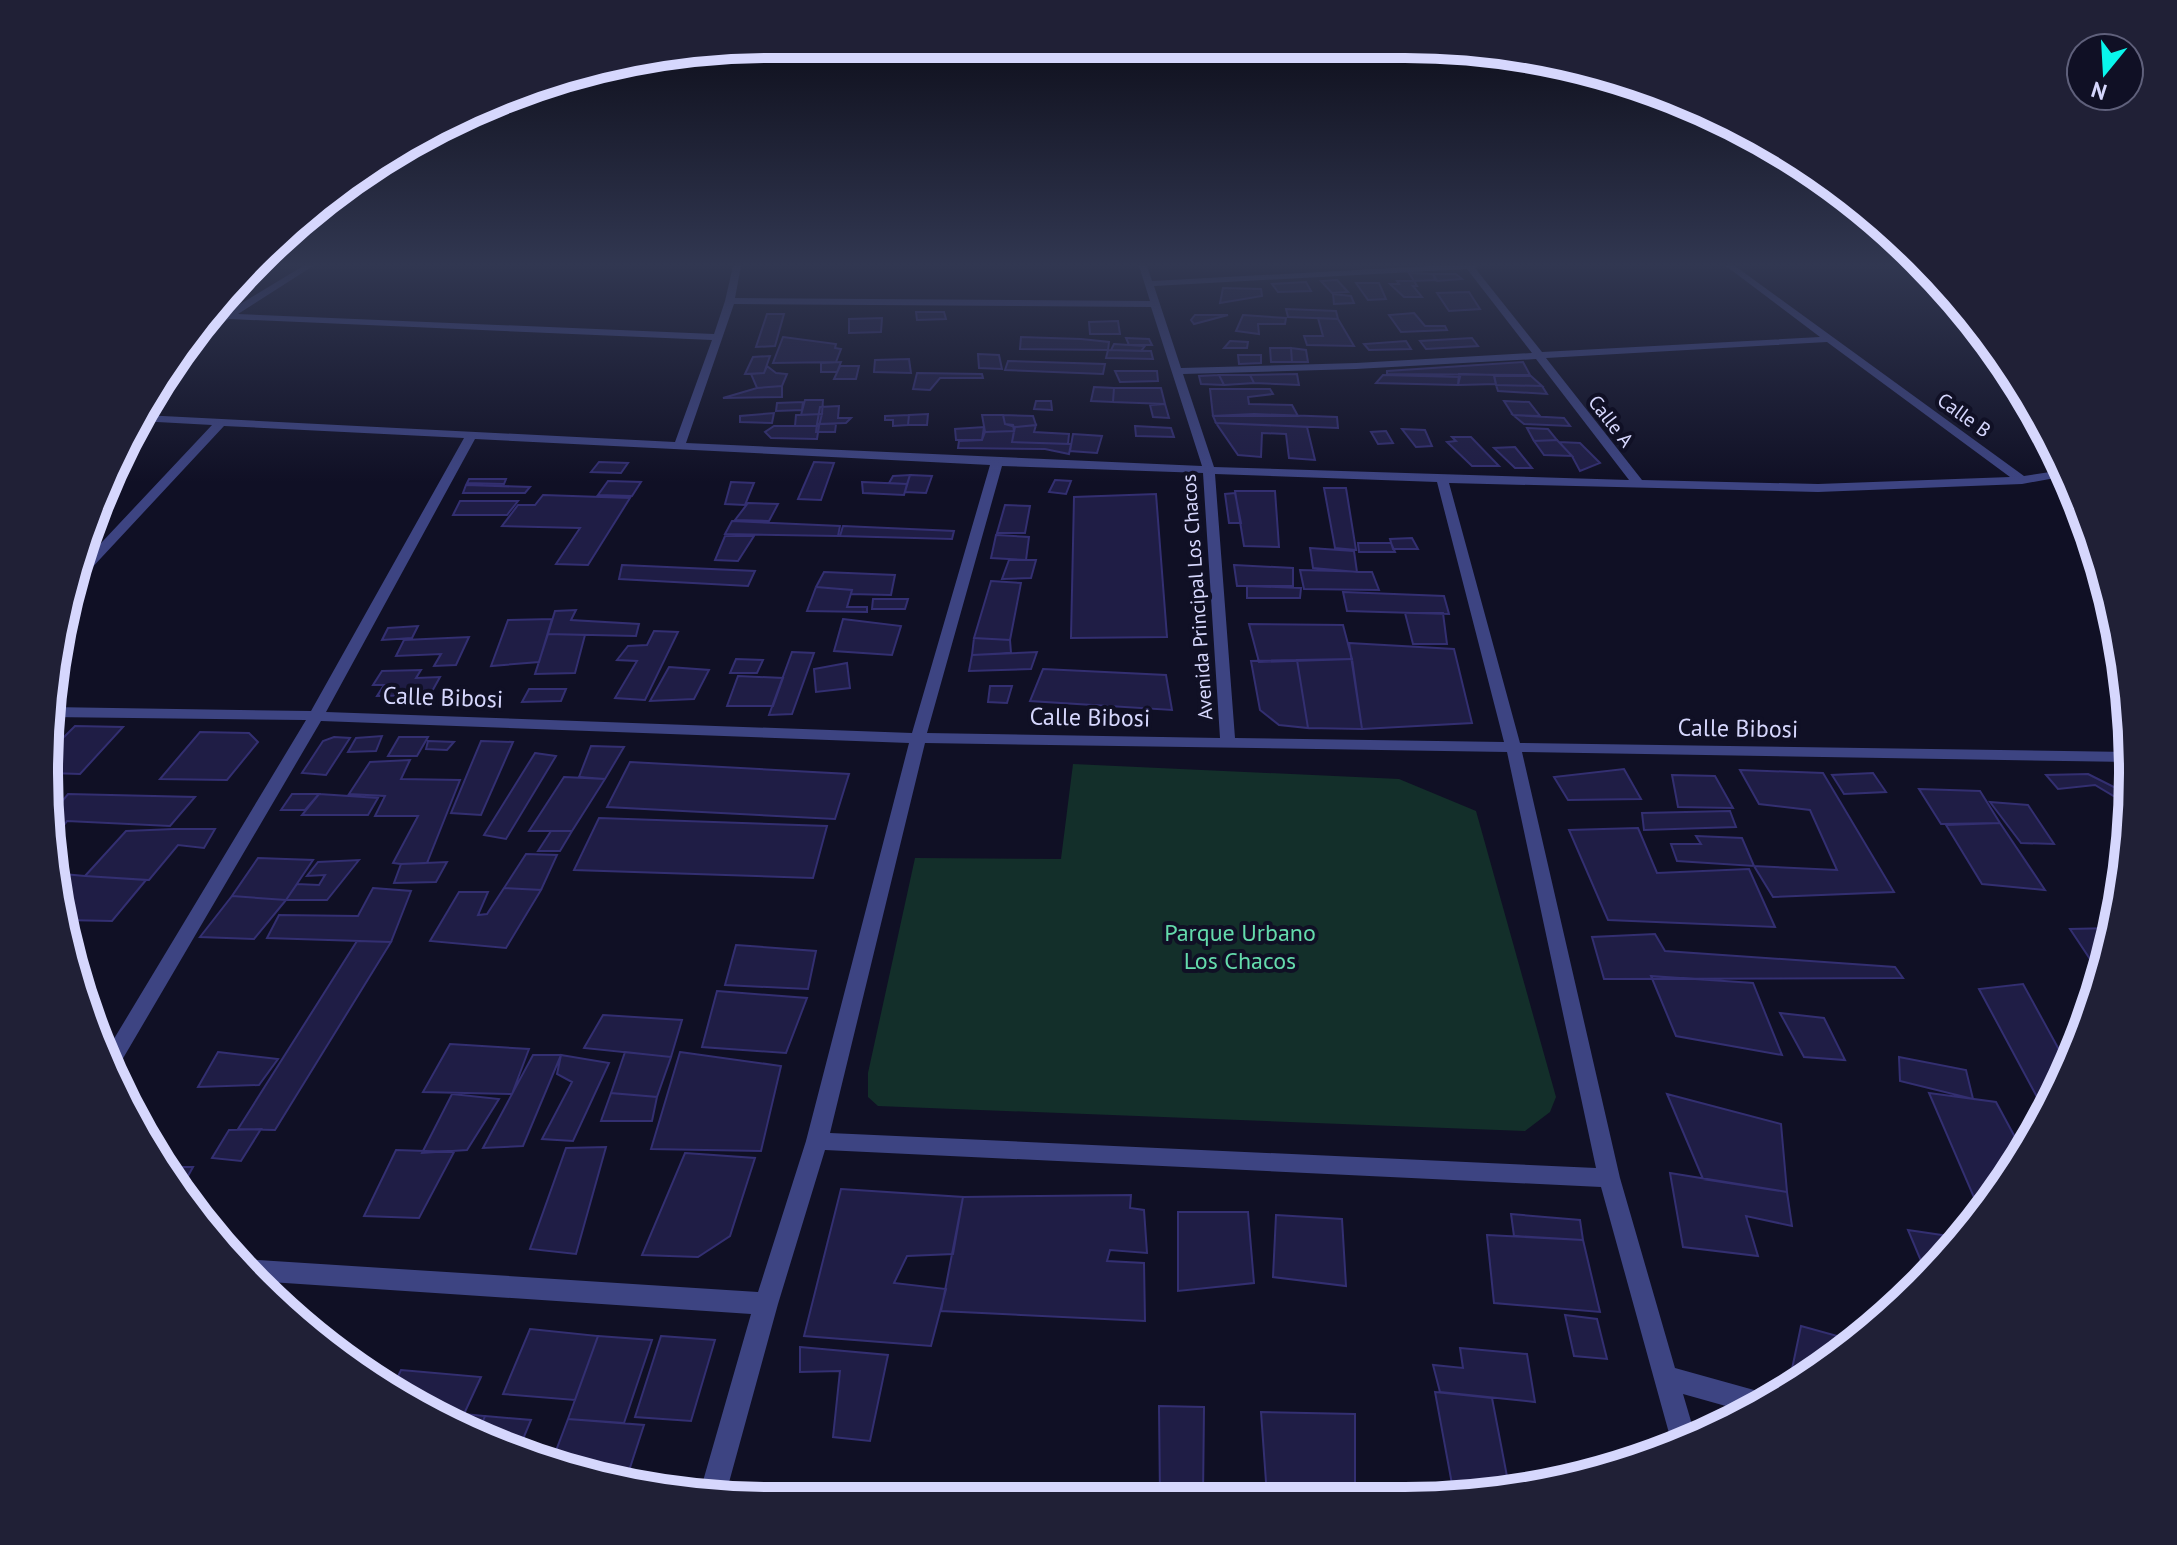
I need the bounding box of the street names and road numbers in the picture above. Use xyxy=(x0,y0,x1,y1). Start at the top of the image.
street label: Calle B xyxy=(1932,387,1996,443)
street label: Calle A xyxy=(1583,390,1640,453)
street label: Avenida Principal Los Chacos xyxy=(1175,473,1219,721)
street label: Calle Bibosi xyxy=(382,679,504,715)
street label: Calle Bibosi xyxy=(1029,700,1151,734)
street label: Calle Bibosi xyxy=(1677,711,1799,745)

